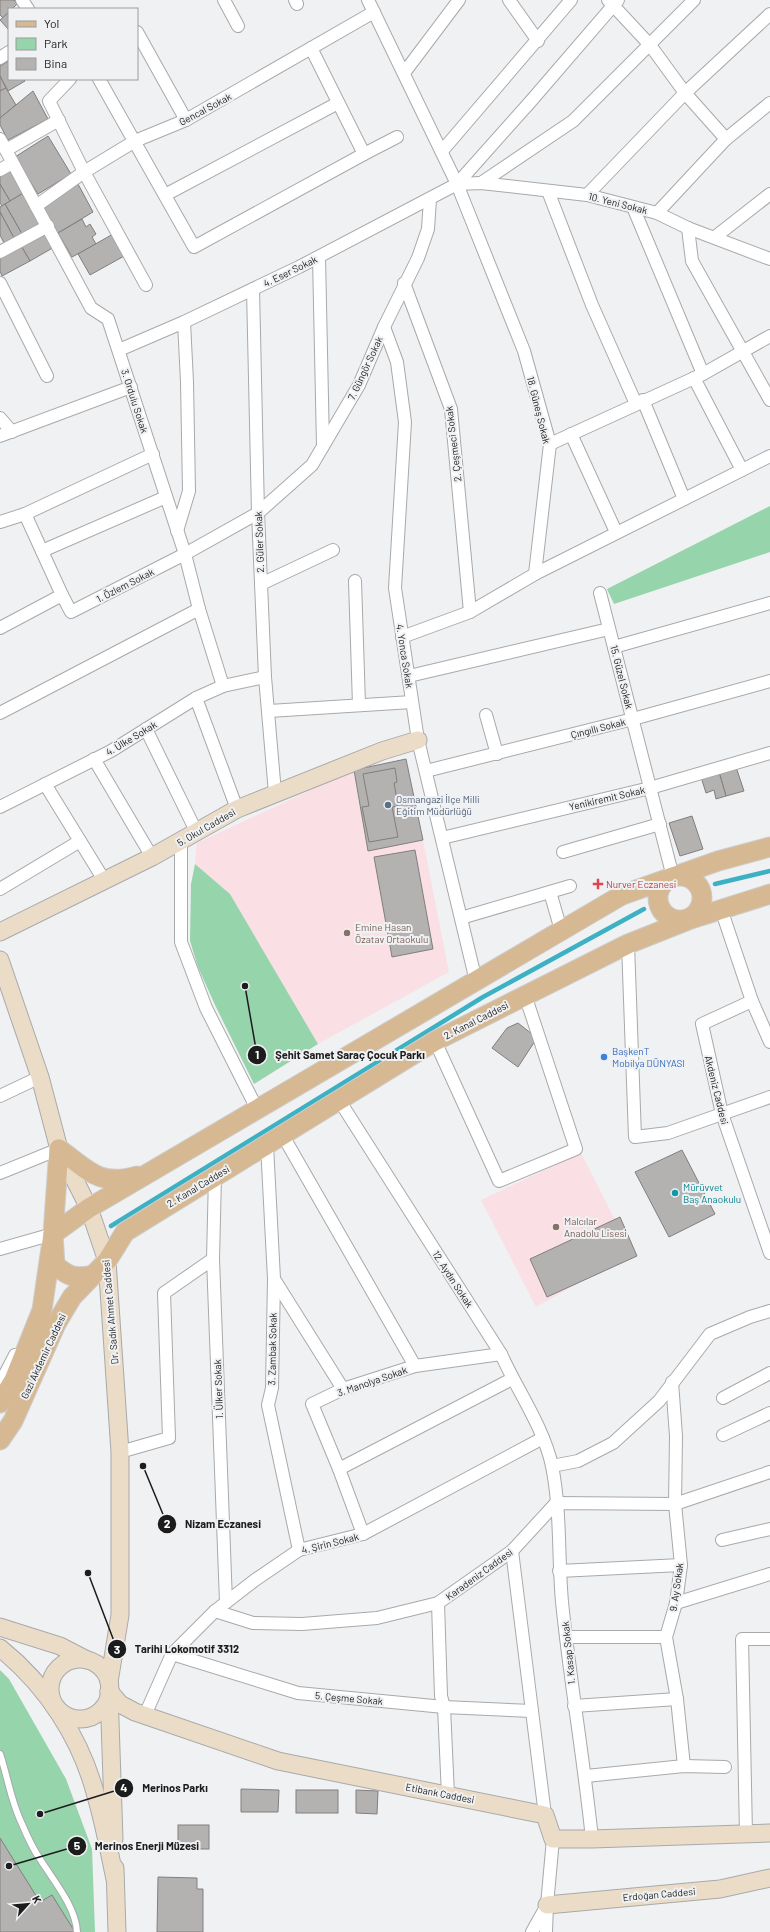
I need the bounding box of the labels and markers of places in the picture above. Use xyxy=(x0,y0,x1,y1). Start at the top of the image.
place label: Osmangazi İlçe Milli Eğitim Müdürlüğü xyxy=(396,793,480,817)
marker: Osmangazi İlçe Milli Eğitim Müdürlüğü xyxy=(383,800,393,810)
place label: Nurver Eczanesi xyxy=(606,878,676,890)
marker: Nurver Eczanesi xyxy=(593,879,603,889)
place label: Emine Hasan Özatav Ortaokulu xyxy=(355,921,428,945)
marker: Emine Hasan Özatav Ortaokulu xyxy=(342,928,352,938)
callout: Şehit Samet Saraç Çocuk Parkı xyxy=(247,1043,433,1066)
place label: BaşkenT Mobilya DÜNYASI xyxy=(612,1045,685,1069)
marker: BaşkenT Mobilya DÜNYASI xyxy=(599,1052,609,1062)
place label: Mürüvvet Baş Anaokulu xyxy=(683,1181,741,1205)
marker: Mürüvvet Baş Anaokulu xyxy=(670,1188,680,1198)
place label: Malcılar Anadolu Lisesi xyxy=(564,1215,627,1239)
marker: Malcılar Anadolu Lisesi xyxy=(551,1222,561,1232)
callout: Nizam Eczanesi xyxy=(157,1512,269,1535)
callout: Tarihi Lokomotif 3312 xyxy=(107,1638,247,1661)
callout: Merinos Parkı xyxy=(114,1776,216,1799)
callout: Merinos Enerji Müzesi xyxy=(67,1835,208,1858)

